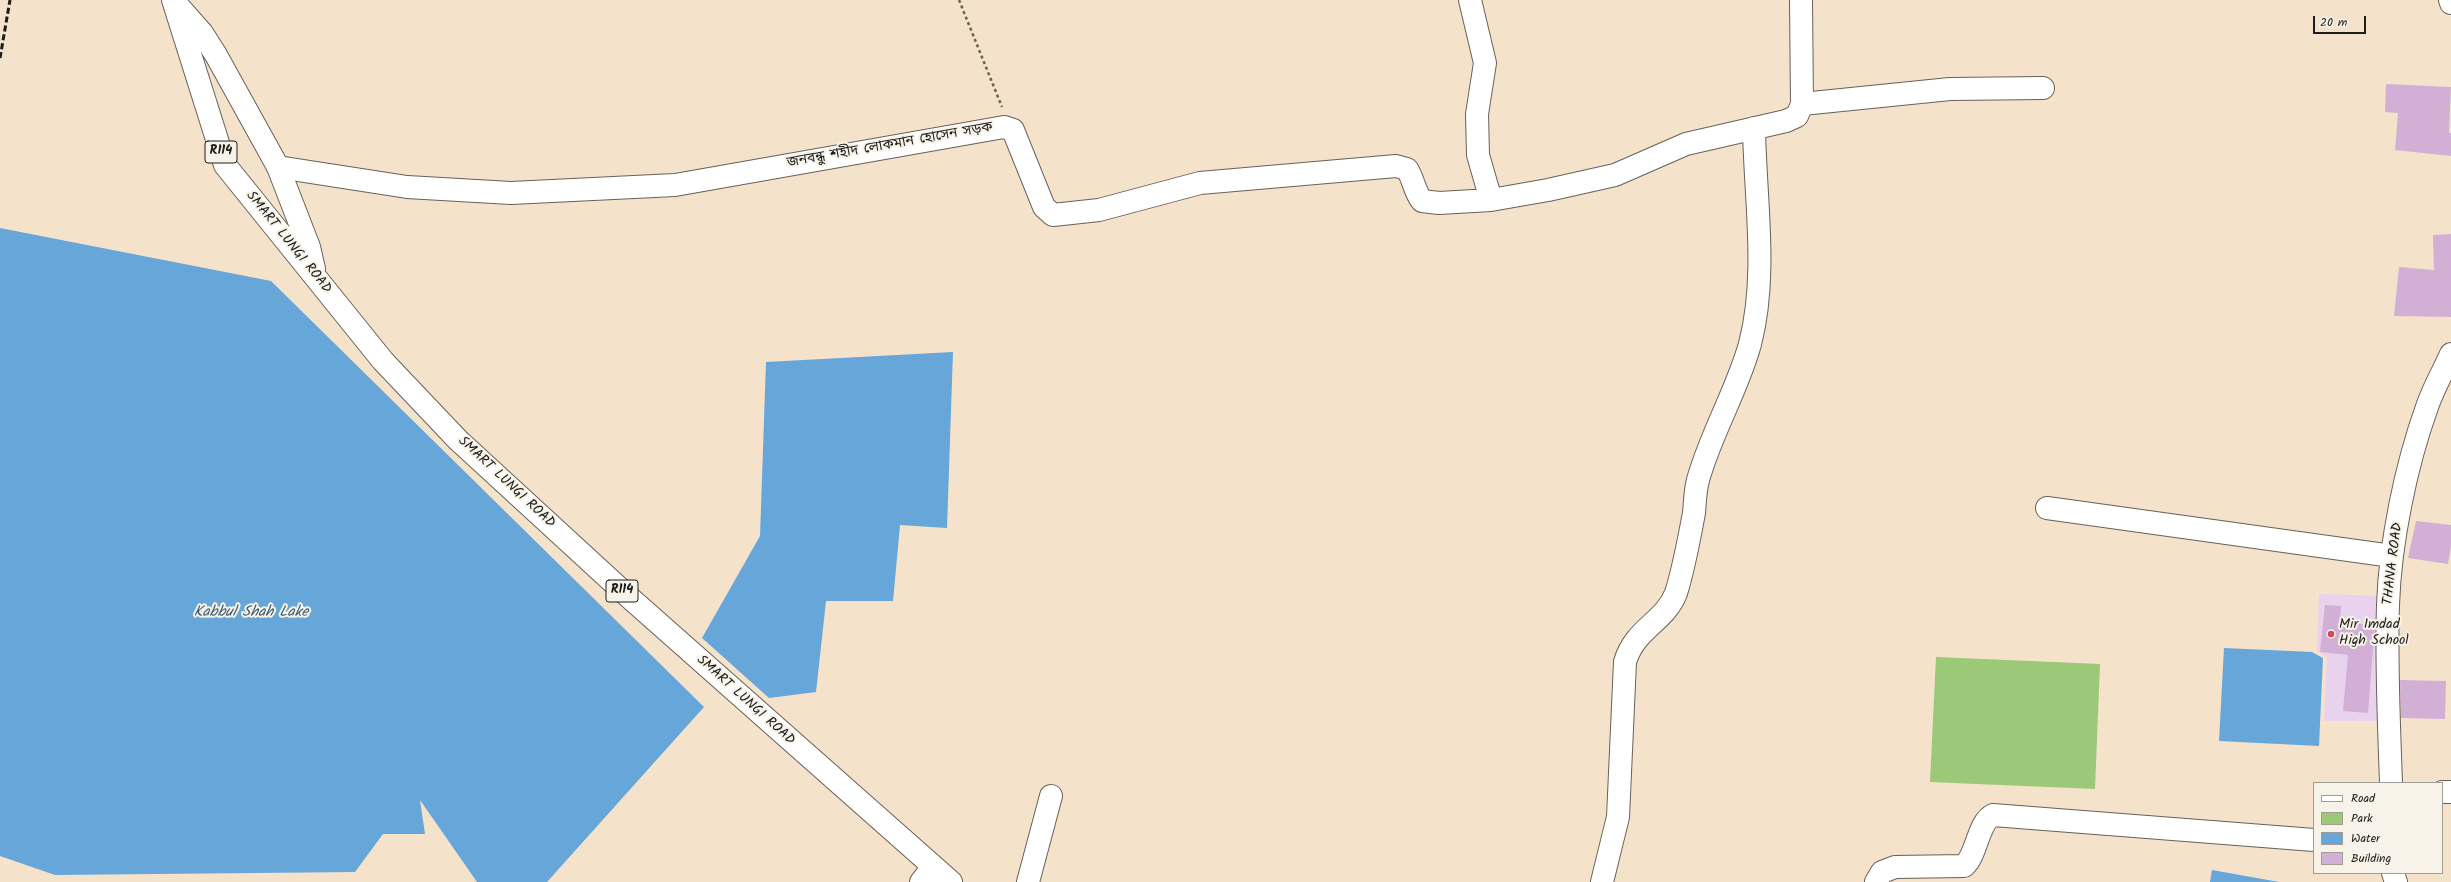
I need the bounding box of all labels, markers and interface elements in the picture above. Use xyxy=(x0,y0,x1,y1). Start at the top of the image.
scale bar xyxy=(2315,8,2368,34)
text: 20 m xyxy=(2320,13,2347,32)
street label: জনবন্ধু শহীদ লোকমান হোসেন সড়ক xyxy=(786,120,994,172)
road number: R114 xyxy=(205,141,237,163)
street label: SMART LUNGI ROAD xyxy=(242,189,334,297)
street label: SMART LUNGI ROAD xyxy=(454,434,558,532)
street label: THANA ROAD xyxy=(2381,522,2407,606)
road number: R114 xyxy=(606,580,638,602)
water label: Kabbul Shah Lake xyxy=(194,604,308,622)
place label: Mir Imdad High School xyxy=(2339,618,2409,650)
marker: Mir Imdad High School xyxy=(2326,629,2336,639)
street label: SMART LUNGI ROAD xyxy=(692,652,798,750)
legend xyxy=(2313,782,2443,874)
text: Road xyxy=(2351,789,2375,808)
text: Park xyxy=(2351,809,2373,828)
text: Water xyxy=(2351,829,2380,848)
text: Building xyxy=(2351,849,2391,868)

